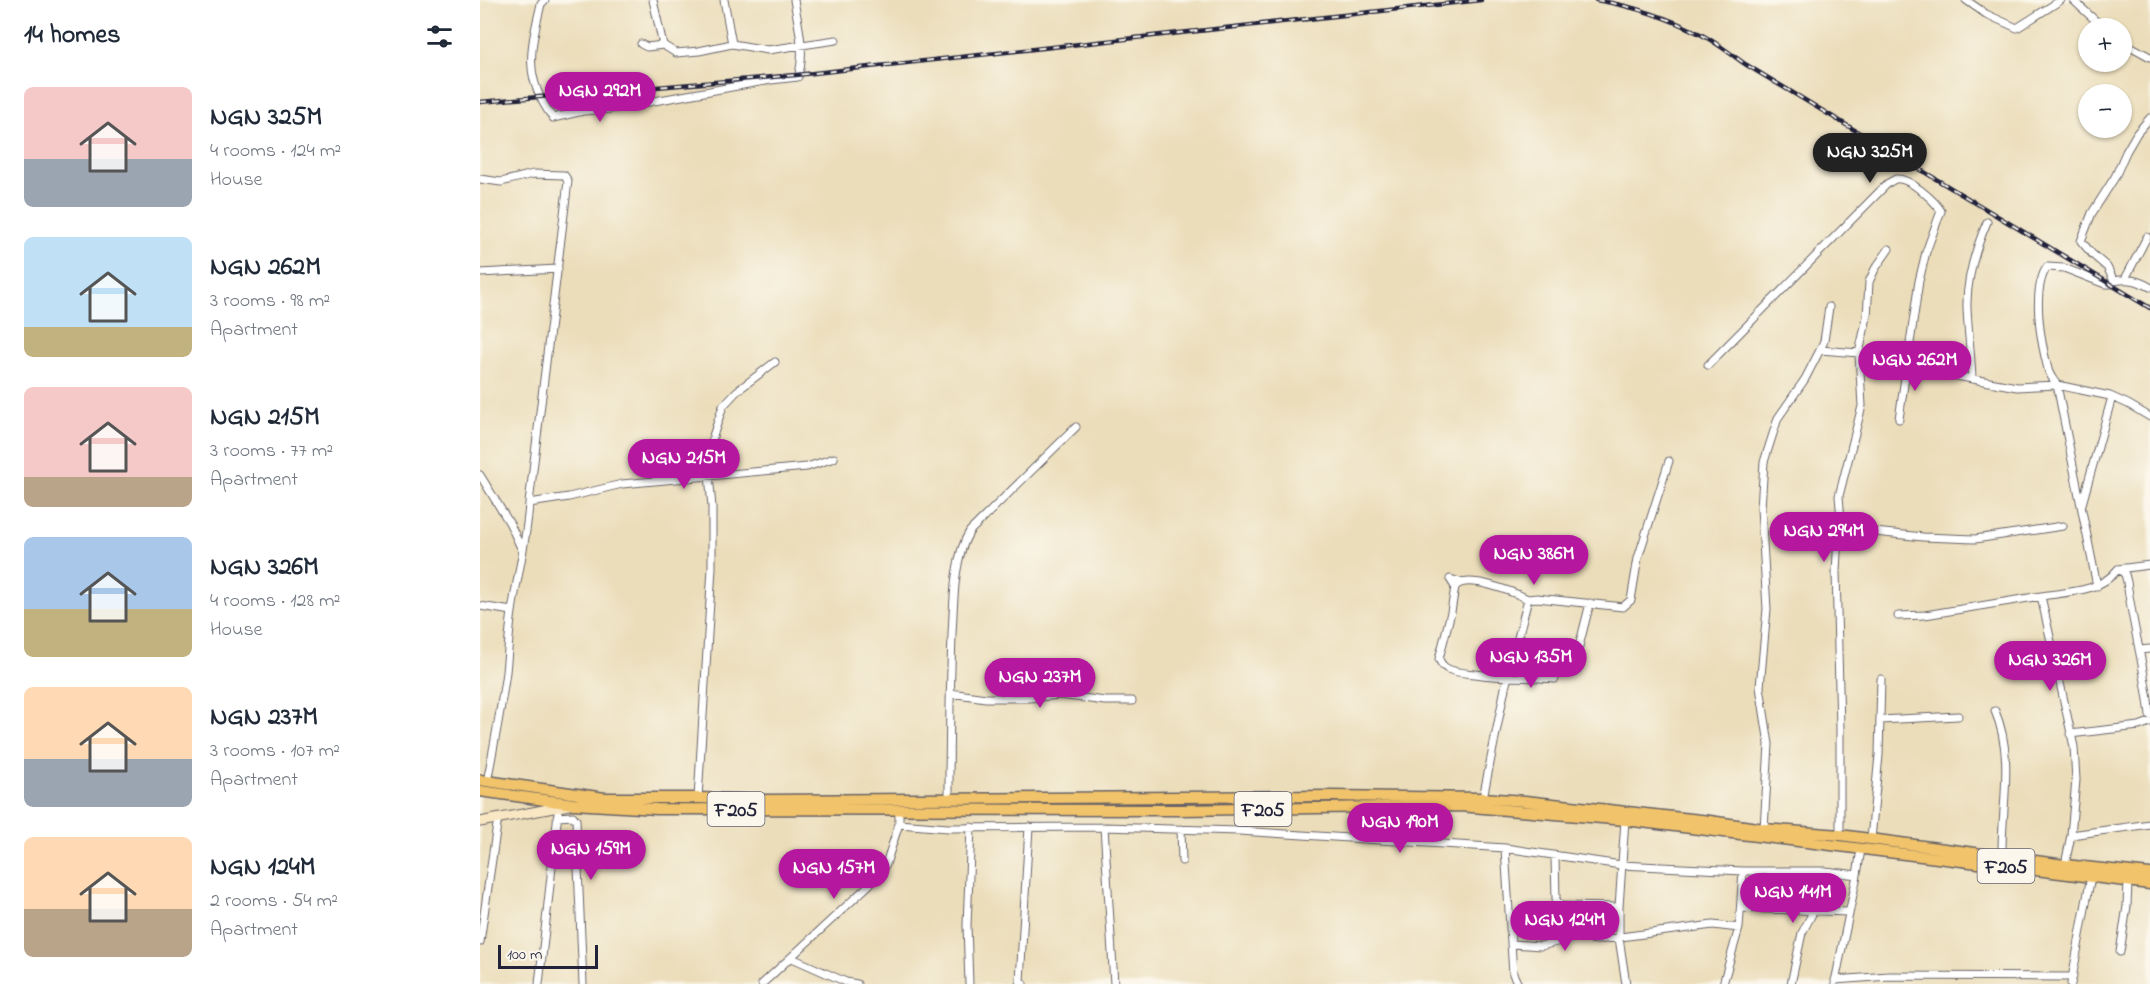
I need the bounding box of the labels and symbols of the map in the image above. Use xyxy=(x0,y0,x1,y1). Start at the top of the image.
pin: NGN 292M xyxy=(538,72,662,123)
pin: NGN 325M xyxy=(1808,133,1932,184)
pin: NGN 262M xyxy=(1853,341,1977,392)
pin: NGN 215M xyxy=(622,439,746,490)
pin: NGN 294M xyxy=(1762,512,1886,563)
pin: NGN 386M xyxy=(1472,535,1596,586)
pin: NGN 135M xyxy=(1469,638,1593,689)
pin: NGN 326M xyxy=(1988,641,2112,692)
pin: NGN 237M xyxy=(978,658,1102,709)
road number: F205 xyxy=(708,792,764,826)
road number: F205 xyxy=(1234,792,1292,826)
pin: NGN 190M xyxy=(1338,803,1462,854)
pin: NGN 159M xyxy=(529,830,653,881)
pin: NGN 157M xyxy=(772,849,896,900)
road number: F205 xyxy=(1978,849,2035,883)
pin: NGN 141M xyxy=(1731,873,1855,924)
pin: NGN 124M xyxy=(1503,901,1627,952)
scale bar xyxy=(498,942,598,970)

